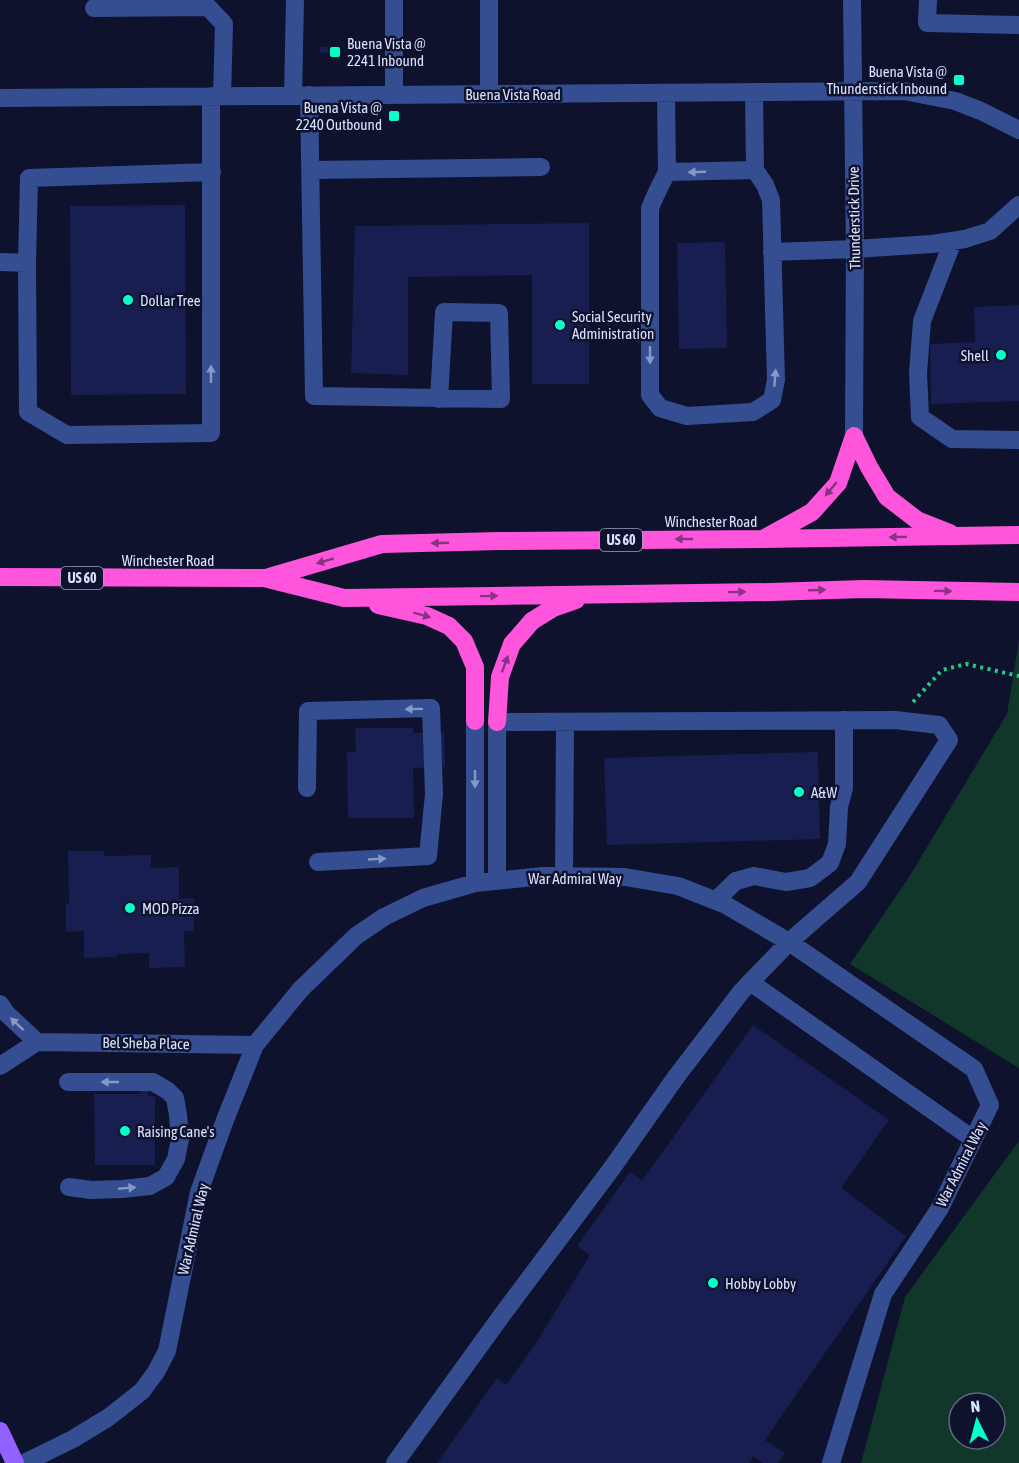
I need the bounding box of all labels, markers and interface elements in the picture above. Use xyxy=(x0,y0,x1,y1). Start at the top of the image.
place label: Buena Vista @ 2241 Inbound xyxy=(347,35,426,69)
marker: Buena Vista @ 2241 Inbound xyxy=(328,45,342,59)
place label: Buena Vista @ Thunderstick Inbound xyxy=(826,63,947,97)
marker: Buena Vista @ Thunderstick Inbound xyxy=(952,73,966,87)
street label: Buena Vista Road xyxy=(465,86,561,103)
place label: Buena Vista @ 2240 Outbound xyxy=(296,99,382,133)
marker: Buena Vista @ 2240 Outbound xyxy=(387,109,401,123)
street label: Thunderstick Drive xyxy=(845,166,863,270)
one-way arrow xyxy=(687,167,706,176)
place label: Dollar Tree xyxy=(140,292,201,309)
marker: Dollar Tree xyxy=(121,293,135,307)
place label: Social Security Administration xyxy=(572,308,654,342)
marker: Social Security Administration xyxy=(553,318,567,332)
one-way arrow xyxy=(645,345,655,364)
place label: Shell xyxy=(961,347,989,364)
marker: Shell xyxy=(994,348,1008,362)
one-way arrow xyxy=(207,365,216,384)
one-way arrow xyxy=(770,369,780,388)
one-way arrow xyxy=(825,481,838,497)
street label: Winchester Road xyxy=(665,513,757,530)
road number: US 60 xyxy=(600,529,642,551)
one-way arrow xyxy=(888,532,907,542)
one-way arrow xyxy=(674,534,693,544)
one-way arrow xyxy=(431,538,450,547)
street label: Winchester Road xyxy=(122,552,214,569)
one-way arrow xyxy=(316,557,334,566)
road number: US 60 xyxy=(61,567,103,589)
one-way arrow xyxy=(808,586,827,595)
one-way arrow xyxy=(934,586,953,595)
one-way arrow xyxy=(727,587,746,597)
one-way arrow xyxy=(480,591,499,601)
one-way arrow xyxy=(413,611,431,620)
one-way arrow xyxy=(500,655,510,673)
one-way arrow xyxy=(405,704,424,713)
one-way arrow xyxy=(470,770,480,789)
place label: A&W xyxy=(811,784,837,801)
marker: A&W xyxy=(792,785,806,799)
one-way arrow xyxy=(367,854,386,863)
street label: War Admiral Way xyxy=(528,870,622,887)
place label: MOD Pizza xyxy=(142,900,200,917)
marker: MOD Pizza xyxy=(123,901,137,915)
one-way arrow xyxy=(10,1018,25,1031)
street label: Bel Sheba Place xyxy=(102,1034,190,1052)
one-way arrow xyxy=(100,1077,119,1087)
street label: War Admiral Way xyxy=(932,1119,990,1209)
place label: Raising Cane's xyxy=(137,1123,215,1140)
marker: Raising Cane's xyxy=(118,1124,132,1138)
street label: War Admiral Way xyxy=(174,1182,212,1276)
one-way arrow xyxy=(117,1184,136,1193)
place label: Hobby Lobby xyxy=(725,1275,796,1292)
marker: Hobby Lobby xyxy=(706,1276,720,1290)
north arrow xyxy=(947,1391,1007,1451)
text: N xyxy=(970,1397,981,1416)

